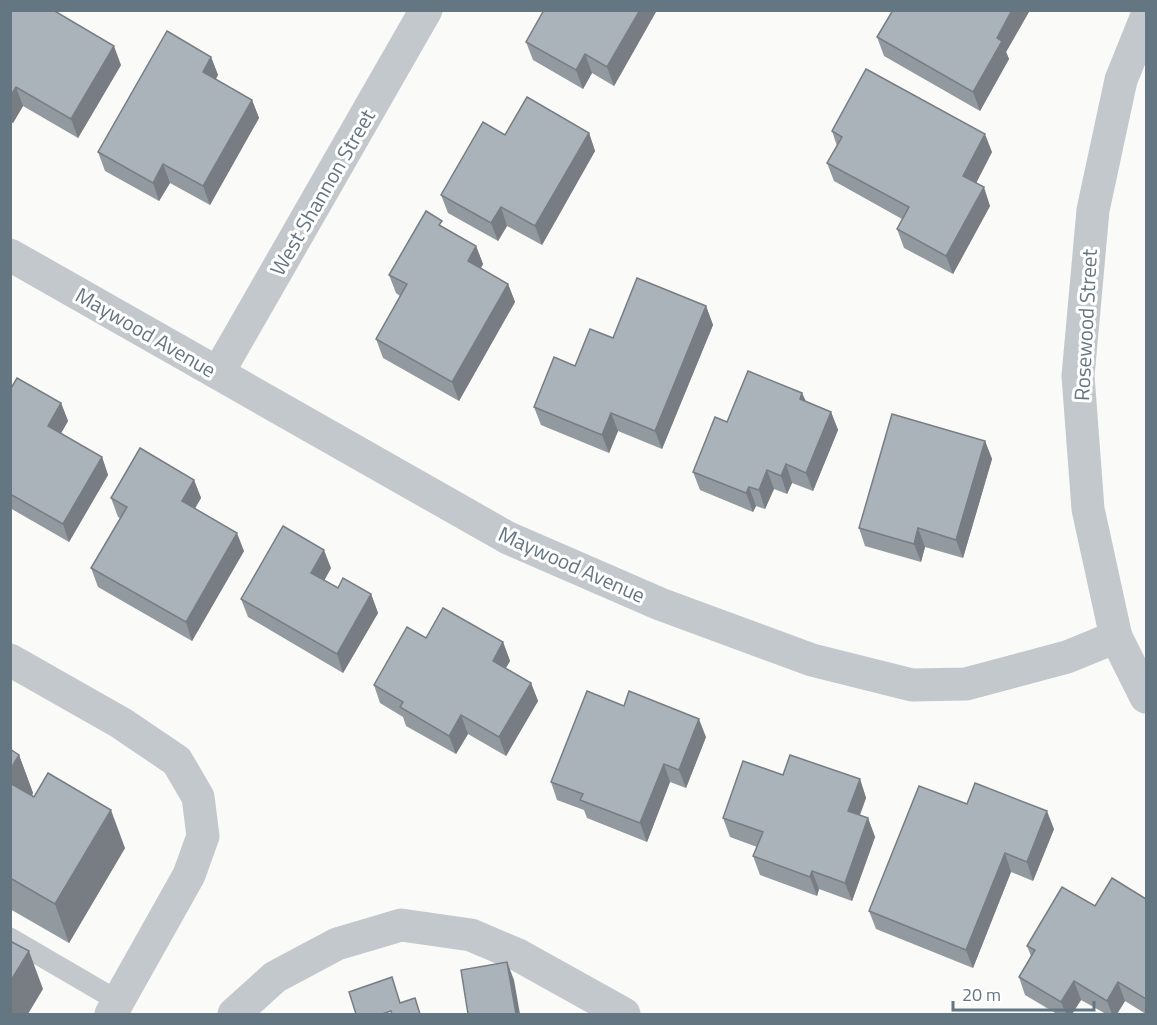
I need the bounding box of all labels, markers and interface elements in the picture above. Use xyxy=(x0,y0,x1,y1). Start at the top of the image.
street label: West Shannon Street xyxy=(261,102,383,281)
street label: Rosewood Street xyxy=(1065,248,1105,402)
street label: Maywood Avenue xyxy=(70,279,222,385)
street label: Maywood Avenue xyxy=(493,517,651,611)
scale bar xyxy=(953,974,1094,1012)
text: 20 m xyxy=(962,981,1001,1008)

